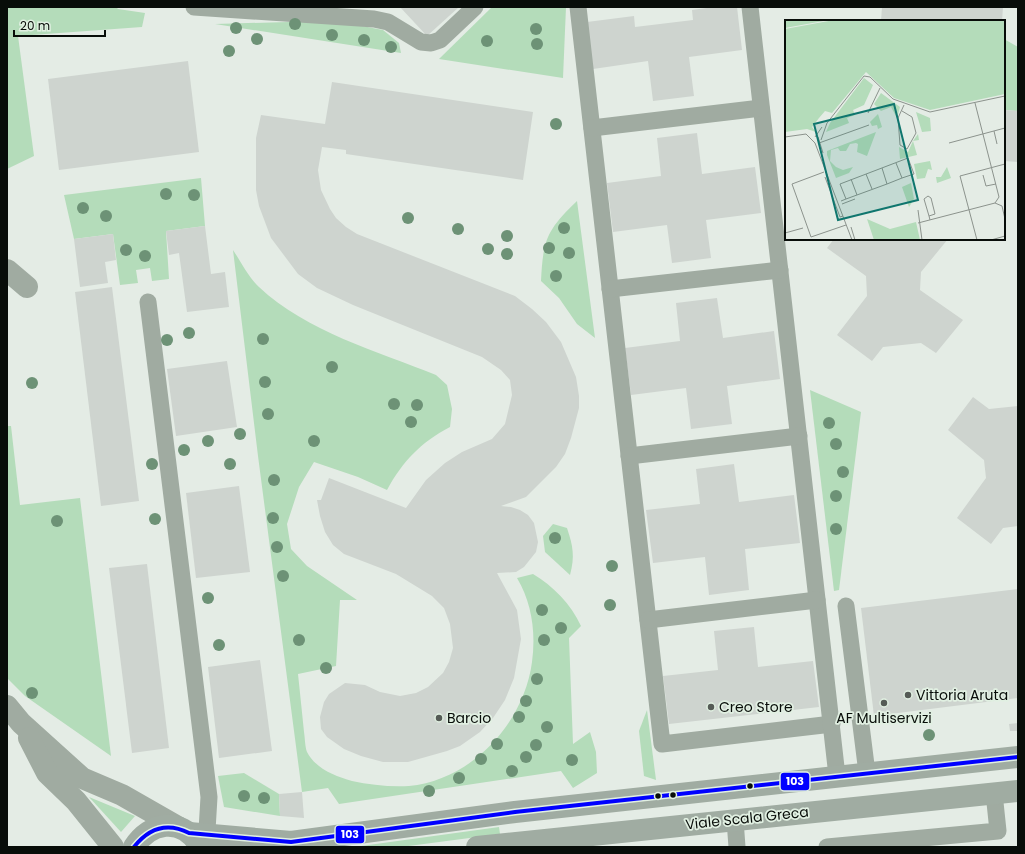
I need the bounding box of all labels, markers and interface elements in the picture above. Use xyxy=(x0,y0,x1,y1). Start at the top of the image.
scale bar xyxy=(14,12,105,38)
text: 20 m xyxy=(20,17,50,34)
inset map xyxy=(785,20,1005,240)
place label: Vittoria Aruta xyxy=(916,685,1008,705)
marker: Vittoria Aruta xyxy=(903,690,913,700)
place label: Creo Store xyxy=(719,697,793,717)
marker: AF Multiservizi xyxy=(879,698,889,708)
marker: Creo Store xyxy=(706,702,716,712)
place label: Barcio xyxy=(447,708,491,728)
place label: AF Multiservizi xyxy=(836,708,932,728)
marker: Barcio xyxy=(434,713,444,723)
line badge: 103 xyxy=(780,772,810,791)
text: 103 xyxy=(786,773,804,789)
unlabelled marker xyxy=(745,781,755,791)
unlabelled marker xyxy=(668,790,678,800)
unlabelled marker xyxy=(653,791,663,801)
street label: Viale Scala Greca xyxy=(684,802,810,834)
line badge: 103 xyxy=(335,825,365,844)
text: 103 xyxy=(341,826,359,842)

